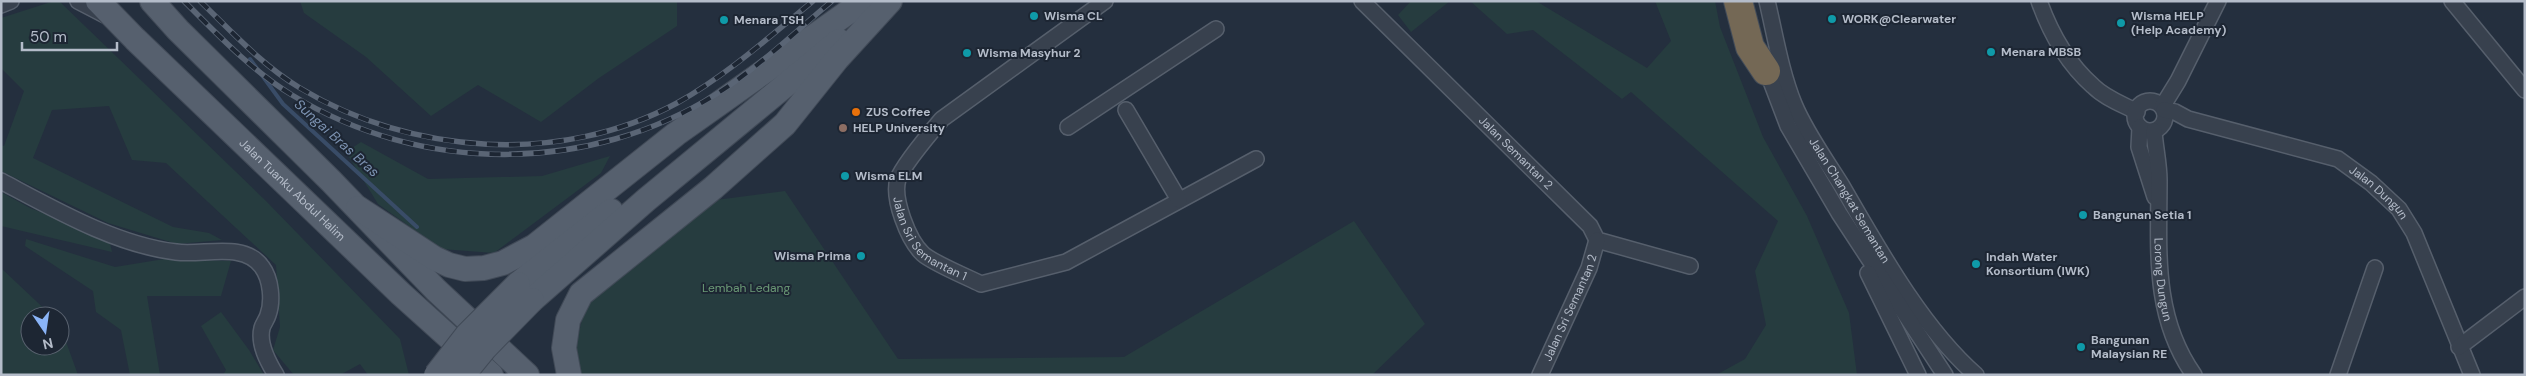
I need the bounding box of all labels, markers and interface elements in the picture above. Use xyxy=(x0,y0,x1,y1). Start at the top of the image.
place label: Wisma CL xyxy=(1044,8,1103,24)
place label: Wisma HELP (Help Academy) xyxy=(2131,8,2226,38)
marker: Wisma CL xyxy=(1028,10,1040,22)
place label: WORK@Clearwater xyxy=(1842,11,1956,27)
place label: Menara TSH xyxy=(734,12,804,28)
marker: WORK@Clearwater xyxy=(1826,13,1838,25)
marker: Menara TSH xyxy=(718,14,730,26)
marker: Wisma HELP (Help Academy) xyxy=(2115,17,2127,29)
scale bar xyxy=(22,20,118,52)
text: 50 m xyxy=(30,27,67,47)
place label: Menara MBSB xyxy=(2001,44,2082,60)
place label: Wisma Masyhur 2 xyxy=(977,45,1081,61)
marker: Menara MBSB xyxy=(1985,46,1997,58)
marker: Wisma Masyhur 2 xyxy=(961,47,973,59)
water label: Sungai Bras Bras xyxy=(291,95,383,181)
place label: ZUS Coffee xyxy=(866,104,931,120)
marker: ZUS Coffee xyxy=(850,106,862,118)
street label: Jalan Semantan 2 xyxy=(1475,113,1556,193)
place label: HELP University xyxy=(853,120,946,136)
marker: HELP University xyxy=(837,122,849,134)
street label: Jalan Tuanku Abdul Halim xyxy=(236,135,349,244)
street label: Jalan Changkat Semantan xyxy=(1805,135,1894,266)
street label: Jalan Dungun xyxy=(2346,162,2412,223)
place label: Wisma ELM xyxy=(855,168,922,184)
marker: Wisma ELM xyxy=(839,170,851,182)
street label: Jalan Sri Semantan 1 xyxy=(889,195,969,284)
place label: Bangunan Setia 1 xyxy=(2093,207,2191,223)
marker: Bangunan Setia 1 xyxy=(2077,209,2089,221)
street label: Lorong Dungun xyxy=(2151,238,2176,323)
place label: Wisma Prima xyxy=(774,248,851,264)
place label: Indah Water Konsortium (IWK) xyxy=(1986,249,2090,279)
marker: Wisma Prima xyxy=(855,250,867,262)
street label: Jalan Sri Semantan 2 xyxy=(1539,252,1601,364)
marker: Indah Water Konsortium (IWK) xyxy=(1970,258,1982,270)
park label: Lembah Ledang xyxy=(702,280,790,296)
north arrow xyxy=(20,306,70,356)
place label: Bangunan Malaysian RE xyxy=(2091,332,2167,362)
text: N xyxy=(41,334,55,354)
marker: Bangunan Malaysian RE xyxy=(2075,341,2087,353)

